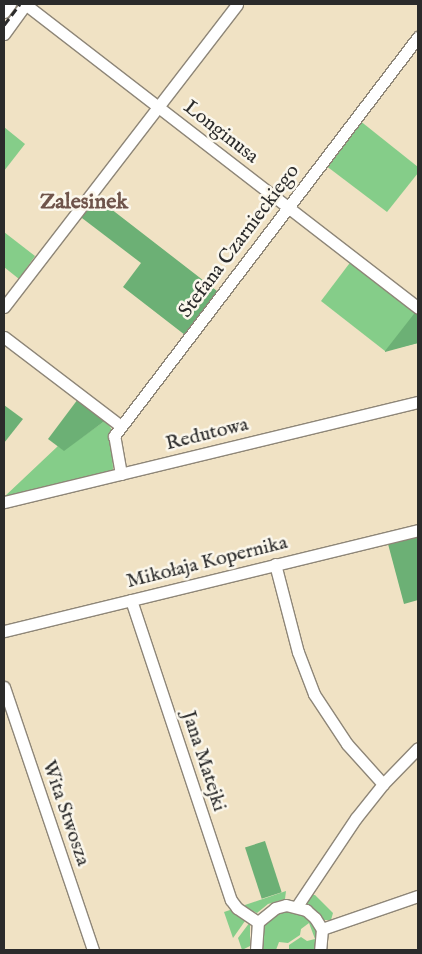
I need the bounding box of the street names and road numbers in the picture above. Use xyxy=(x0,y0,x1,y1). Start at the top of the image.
street label: Longinusa xyxy=(179,95,263,169)
street label: Stefana Czarnieckiego xyxy=(174,160,304,322)
street label: Redutowa xyxy=(163,412,251,456)
street label: Mikołaja Kopernika xyxy=(124,530,290,594)
street label: Jana Matejki xyxy=(176,708,232,814)
street label: Wita Stwosza xyxy=(37,757,95,869)

